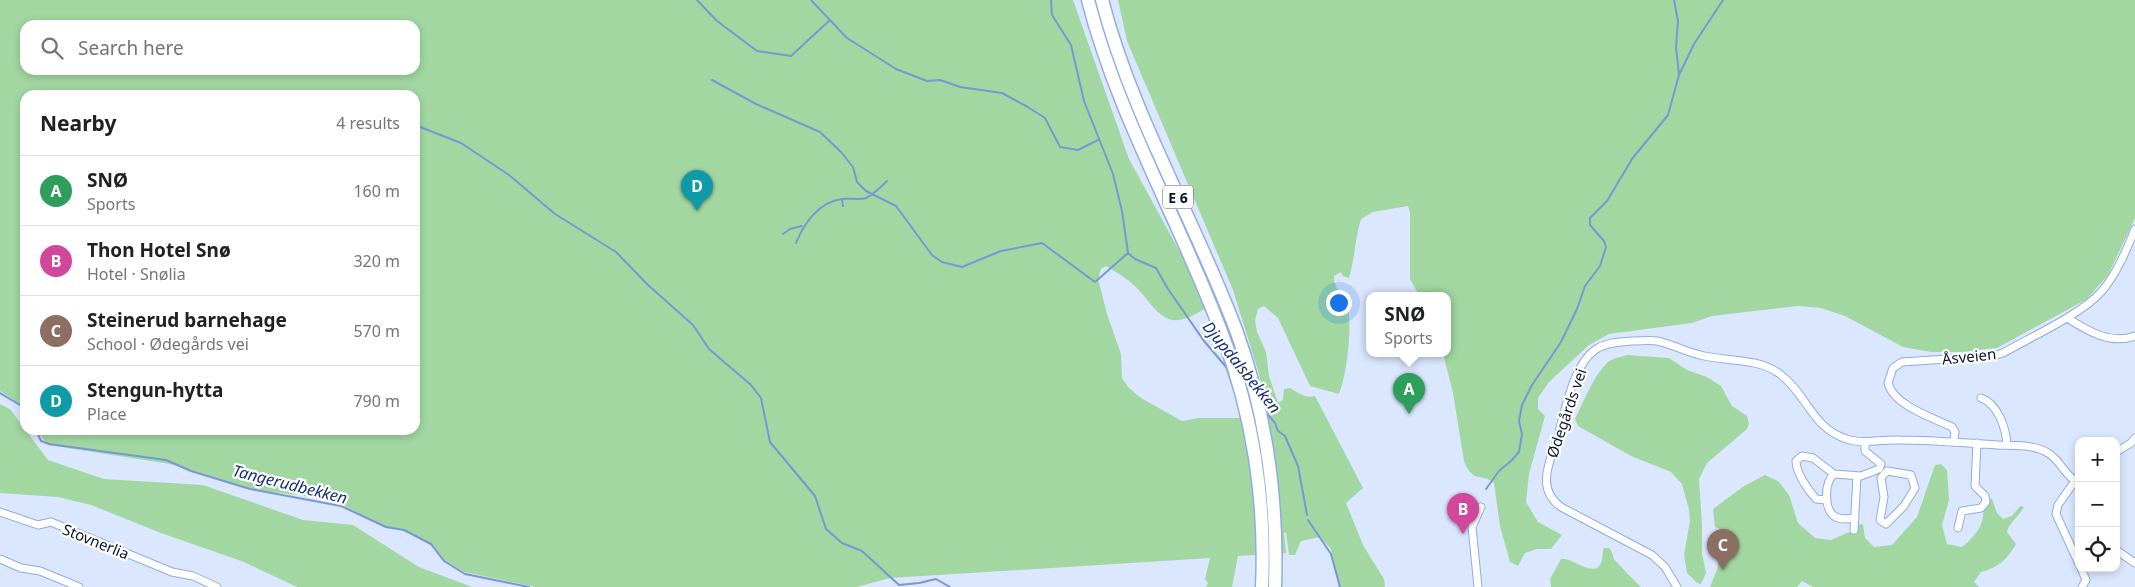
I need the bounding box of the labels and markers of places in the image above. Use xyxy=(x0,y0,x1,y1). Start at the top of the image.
pin: D xyxy=(681,170,713,211)
pin: A xyxy=(1393,373,1425,414)
pin: B xyxy=(1447,493,1479,534)
pin: C xyxy=(1707,529,1739,570)

